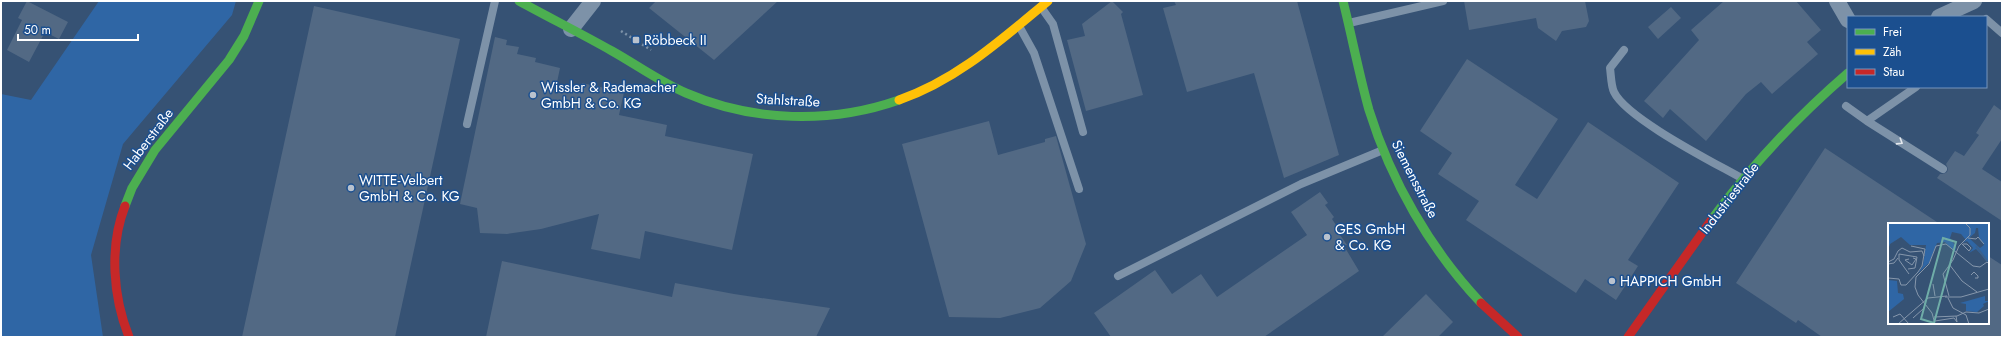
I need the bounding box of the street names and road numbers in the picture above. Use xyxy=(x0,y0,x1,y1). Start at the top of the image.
street label: Stahlstraße xyxy=(756,88,820,112)
street label: Haberstraße xyxy=(118,104,178,174)
street label: Siemensstraße xyxy=(1387,136,1443,222)
street label: Industriestraße xyxy=(1695,158,1763,238)

